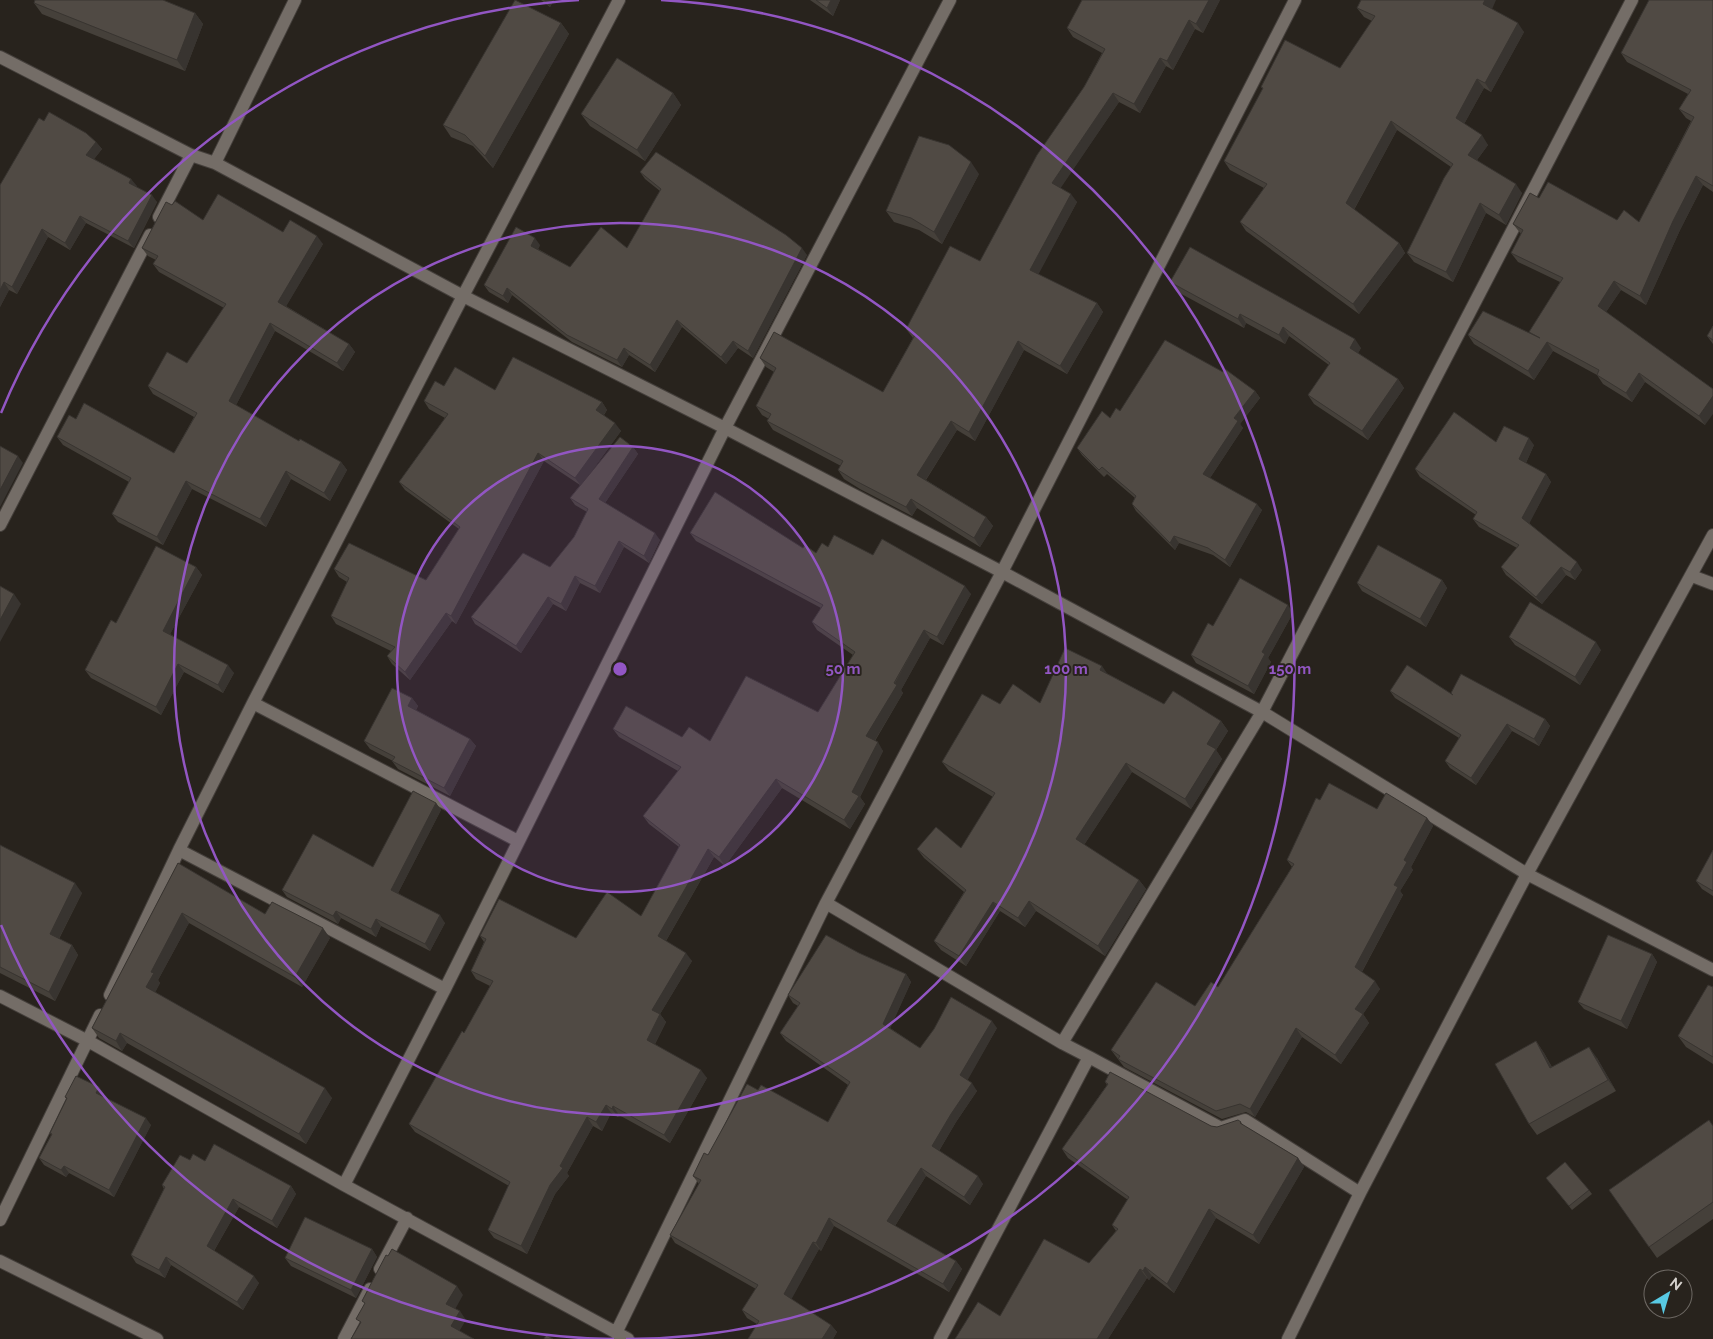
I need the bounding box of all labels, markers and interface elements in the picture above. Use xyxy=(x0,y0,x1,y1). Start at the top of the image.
centre of rings xyxy=(611,660,629,678)
text: 50 m xyxy=(825,660,861,678)
text: 100 m xyxy=(1044,660,1088,678)
text: 150 m xyxy=(1269,660,1311,678)
north arrow xyxy=(1643,1269,1693,1319)
text: N xyxy=(1667,1274,1685,1293)

